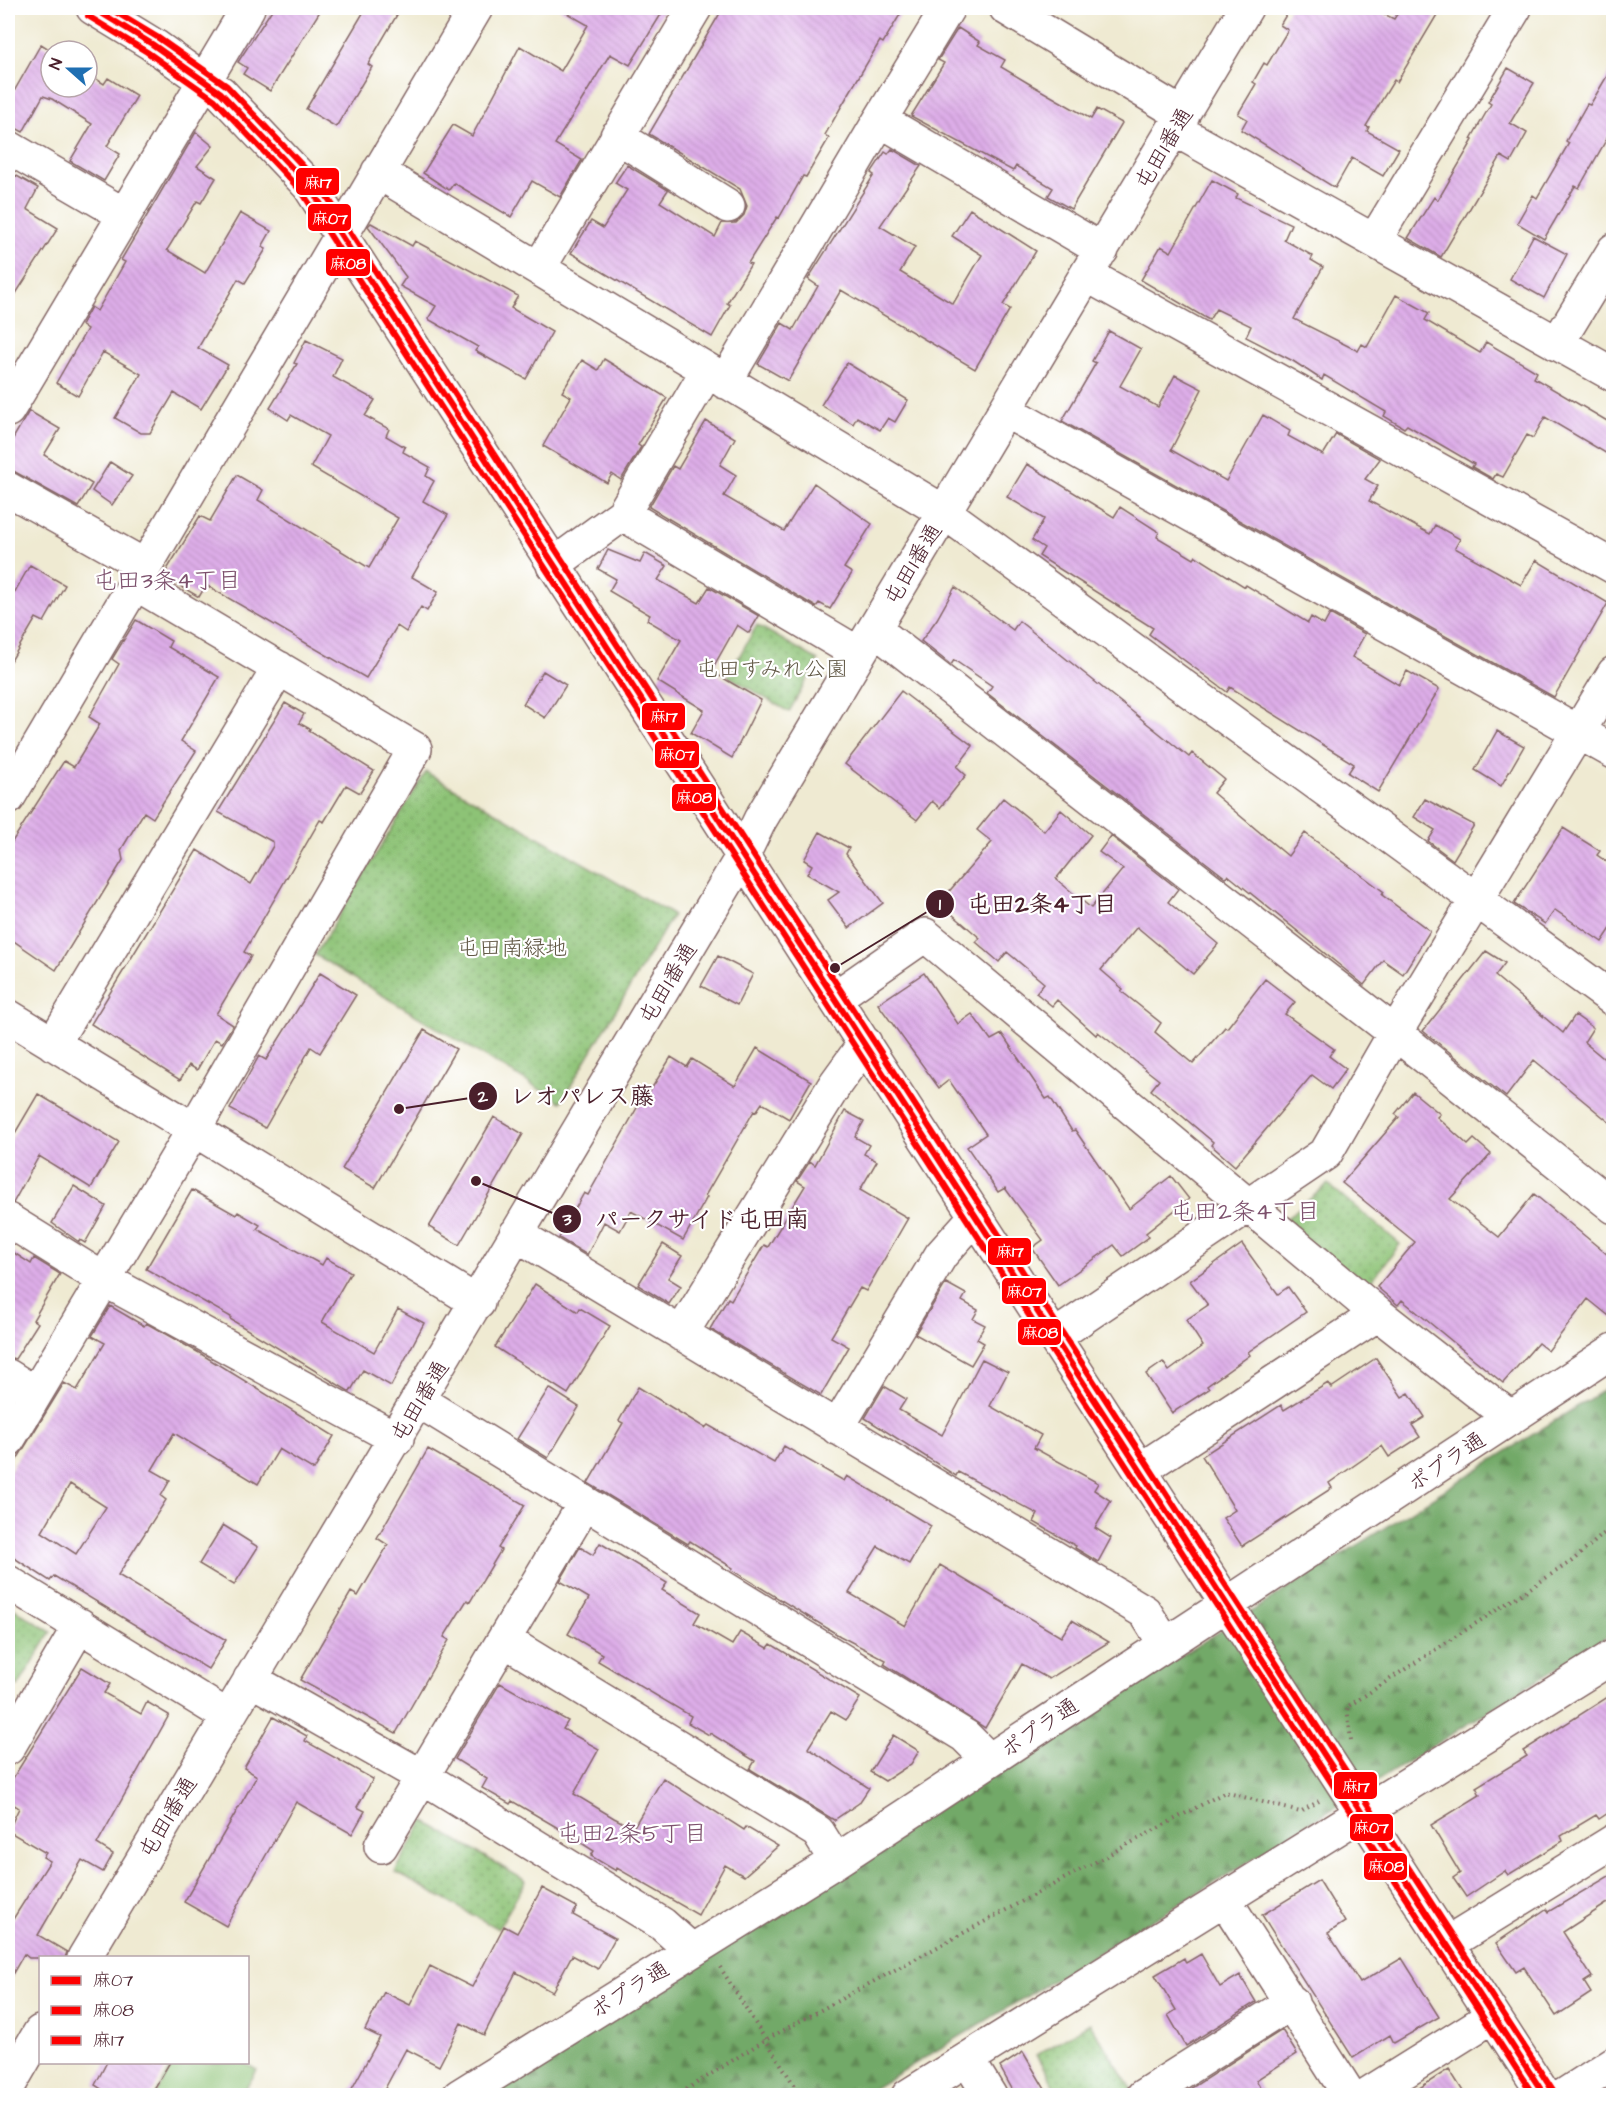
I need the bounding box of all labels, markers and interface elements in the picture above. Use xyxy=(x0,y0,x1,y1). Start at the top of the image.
north arrow xyxy=(39,39,99,99)
text: N xyxy=(44,55,68,73)
street label: 屯田1番通 xyxy=(1128,102,1201,196)
line badge: 麻17 xyxy=(295,167,340,196)
text: 麻17 xyxy=(304,172,332,194)
line badge: 麻07 xyxy=(307,203,352,232)
text: 麻07 xyxy=(312,208,348,230)
line badge: 麻08 xyxy=(325,248,371,277)
text: 麻08 xyxy=(330,253,367,275)
street label: 屯田1番通 xyxy=(877,518,950,612)
district label: 屯田3条4丁目 xyxy=(93,564,241,598)
park label: 屯田すみれ公園 xyxy=(696,654,848,685)
line badge: 麻17 xyxy=(641,702,686,731)
text: 麻17 xyxy=(650,706,678,728)
line badge: 麻07 xyxy=(654,740,700,769)
text: 麻07 xyxy=(659,744,695,766)
line badge: 麻08 xyxy=(671,783,717,812)
text: 麻08 xyxy=(676,787,713,809)
callout: 屯田2条4丁目 xyxy=(925,883,1129,925)
text: 屯田2条4丁目 xyxy=(967,888,1117,922)
text: 1 xyxy=(939,892,942,917)
park label: 屯田南緑地 xyxy=(457,933,567,964)
street label: 屯田1番通 xyxy=(632,937,705,1031)
callout: レオパレス藤 xyxy=(468,1075,666,1117)
text: レオパレス藤 xyxy=(510,1080,654,1114)
text: 2 xyxy=(477,1084,489,1109)
district label: 屯田2条4丁目 xyxy=(1170,1195,1320,1229)
callout: パークサイド屯田南 xyxy=(552,1198,822,1240)
text: パークサイド屯田南 xyxy=(595,1203,809,1237)
text: 3 xyxy=(561,1207,572,1232)
line badge: 麻17 xyxy=(987,1237,1032,1266)
text: 麻17 xyxy=(996,1241,1024,1263)
line badge: 麻07 xyxy=(1001,1277,1047,1305)
text: 麻07 xyxy=(1006,1281,1042,1303)
line badge: 麻08 xyxy=(1017,1318,1062,1346)
text: 麻08 xyxy=(1022,1322,1059,1344)
street label: 屯田1番通 xyxy=(384,1355,457,1449)
street label: ポプラ通 xyxy=(1402,1425,1492,1500)
street label: ポプラ通 xyxy=(995,1691,1085,1766)
street label: 屯田1番通 xyxy=(132,1771,205,1865)
line badge: 麻17 xyxy=(1333,1771,1378,1800)
text: 麻17 xyxy=(1342,1776,1370,1798)
line badge: 麻07 xyxy=(1349,1813,1394,1842)
district label: 屯田2条5丁目 xyxy=(557,1817,707,1851)
text: 麻07 xyxy=(1353,1817,1389,1839)
line badge: 麻08 xyxy=(1363,1852,1408,1881)
text: 麻08 xyxy=(1368,1856,1405,1878)
street label: ポプラ通 xyxy=(584,1954,675,2027)
legend xyxy=(39,1956,249,2064)
text: 麻07 xyxy=(93,1968,133,1993)
text: 麻08 xyxy=(93,1998,134,2023)
text: 麻17 xyxy=(93,2028,124,2053)

